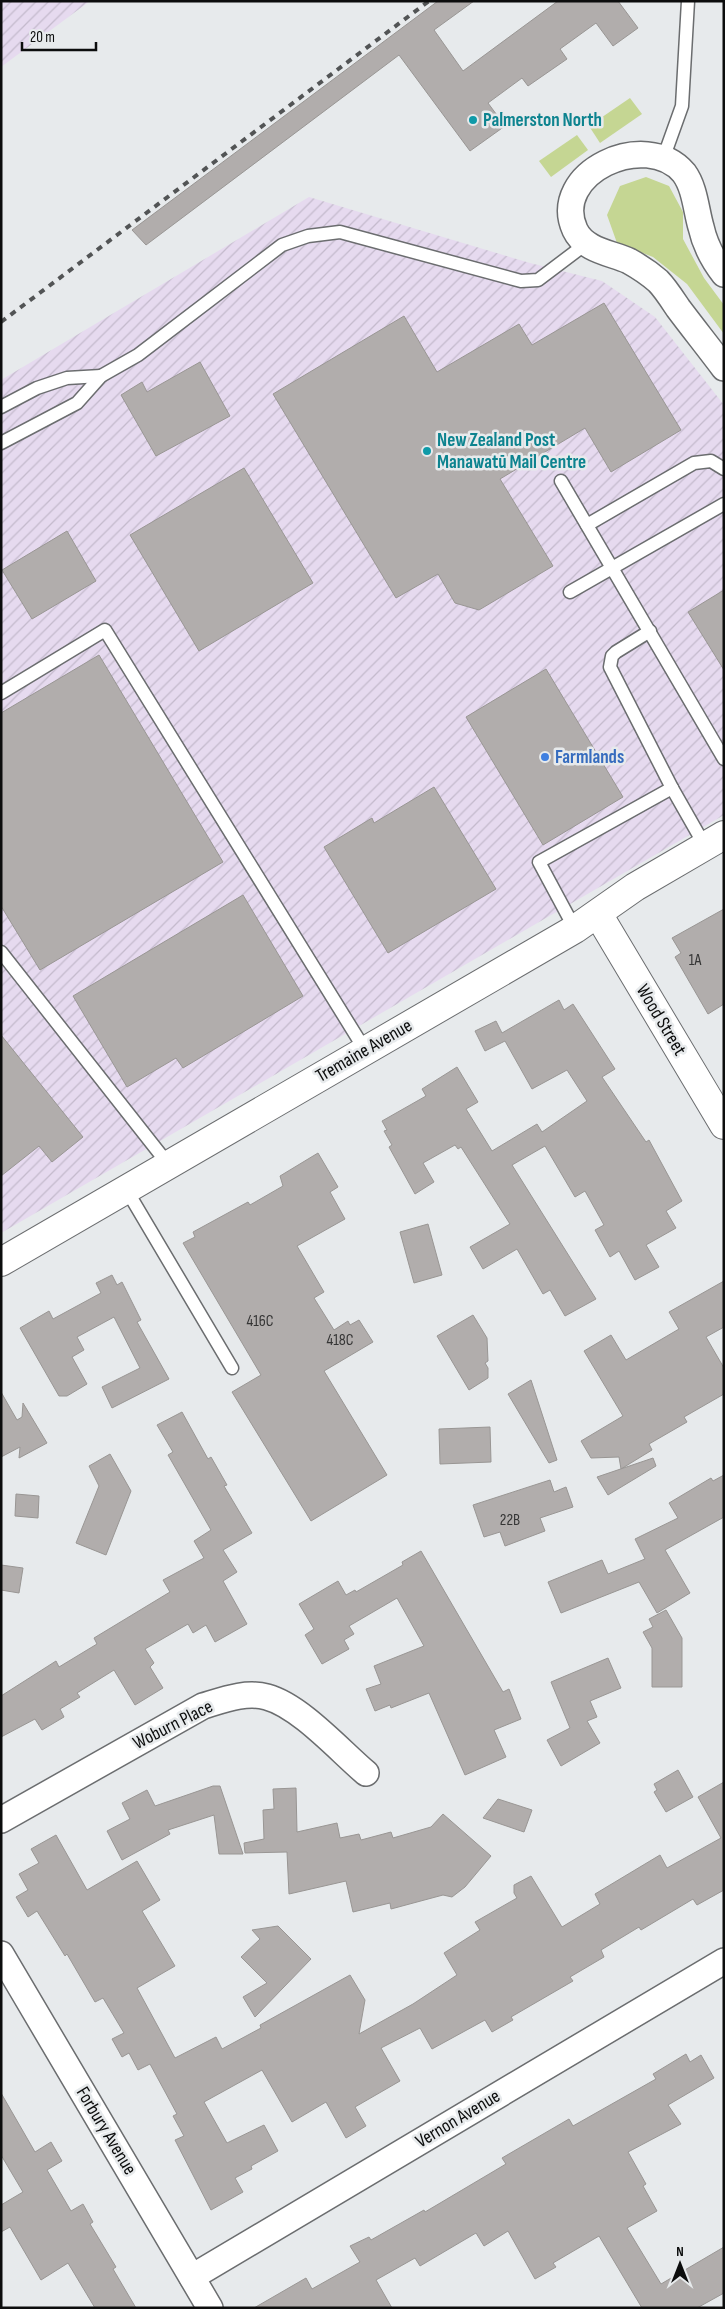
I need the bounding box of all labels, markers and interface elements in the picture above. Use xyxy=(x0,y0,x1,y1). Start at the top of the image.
scale bar xyxy=(22,20,96,52)
text: 20 m xyxy=(30,28,55,47)
place label: Palmerston North xyxy=(483,109,602,132)
marker: Palmerston North xyxy=(467,114,479,126)
place label: New Zealand Post Manawatū Mail Centre xyxy=(437,429,586,474)
marker: New Zealand Post Manawatū Mail Centre xyxy=(421,445,433,457)
place label: Farmlands xyxy=(555,746,624,769)
marker: Farmlands xyxy=(539,751,551,763)
house number: 1A xyxy=(689,951,701,970)
street label: Wood Street xyxy=(631,980,691,1060)
street label: Tremaine Avenue xyxy=(312,1014,416,1088)
house number: 416C xyxy=(246,1312,274,1331)
house number: 418C xyxy=(326,1331,354,1350)
house number: 22B xyxy=(500,1511,520,1530)
street label: Woburn Place xyxy=(129,1695,217,1755)
street label: Forbury Avenue xyxy=(71,2083,141,2179)
street label: Vernon Avenue xyxy=(411,2085,505,2153)
north arrow xyxy=(655,2239,705,2289)
text: N xyxy=(676,2243,684,2260)

